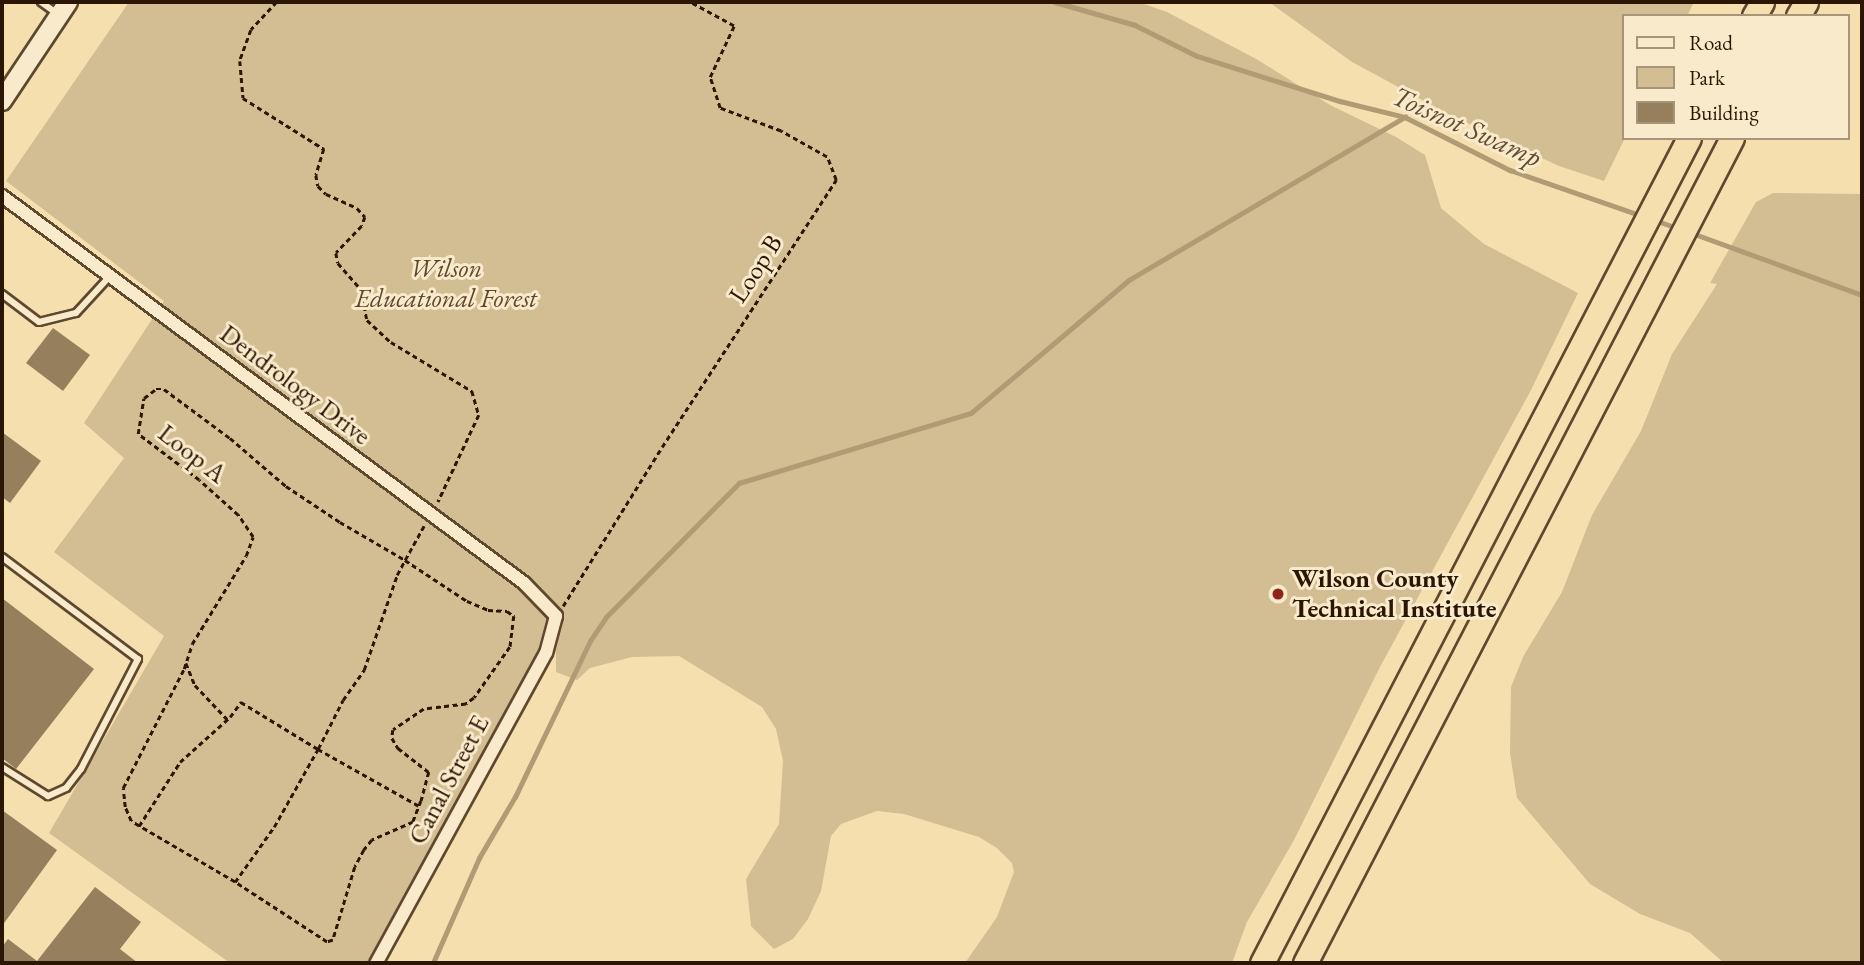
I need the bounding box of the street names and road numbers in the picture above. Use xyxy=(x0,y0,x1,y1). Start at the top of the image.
street label: Loop B xyxy=(723,229,789,309)
street label: Dendrology Drive xyxy=(214,318,376,452)
street label: Loop A xyxy=(152,418,232,490)
street label: Canal Street E xyxy=(402,710,496,850)

